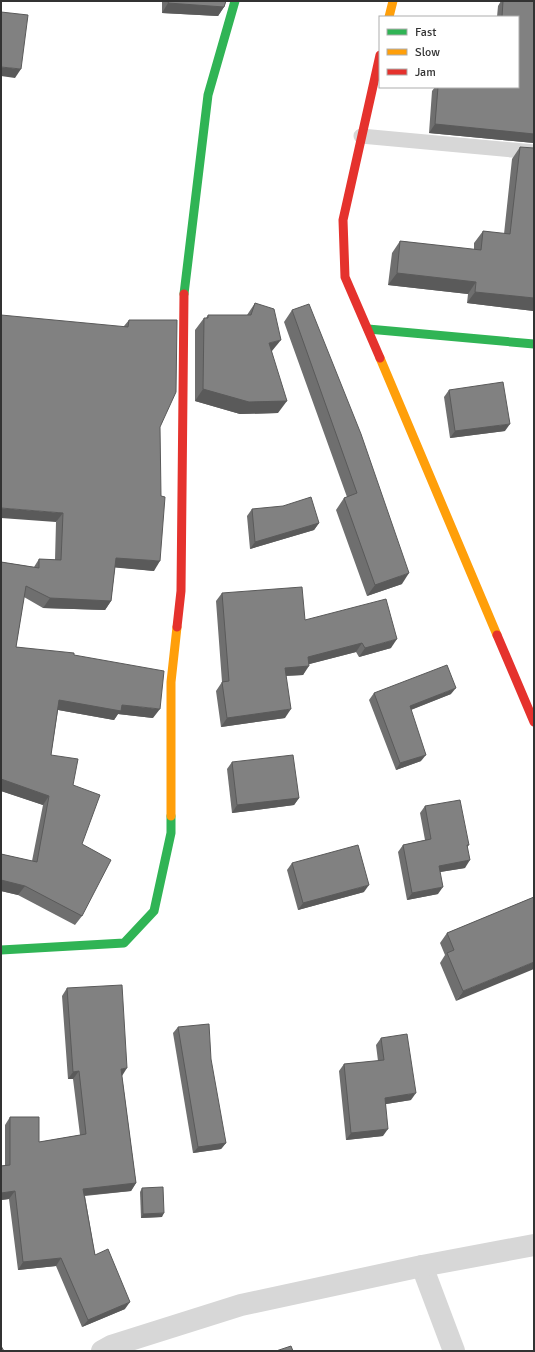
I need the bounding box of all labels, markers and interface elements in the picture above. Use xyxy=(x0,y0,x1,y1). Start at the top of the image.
legend xyxy=(379,16,519,88)
text: Fast xyxy=(415,25,436,40)
text: Slow xyxy=(415,45,440,60)
text: Jam xyxy=(415,65,436,80)

